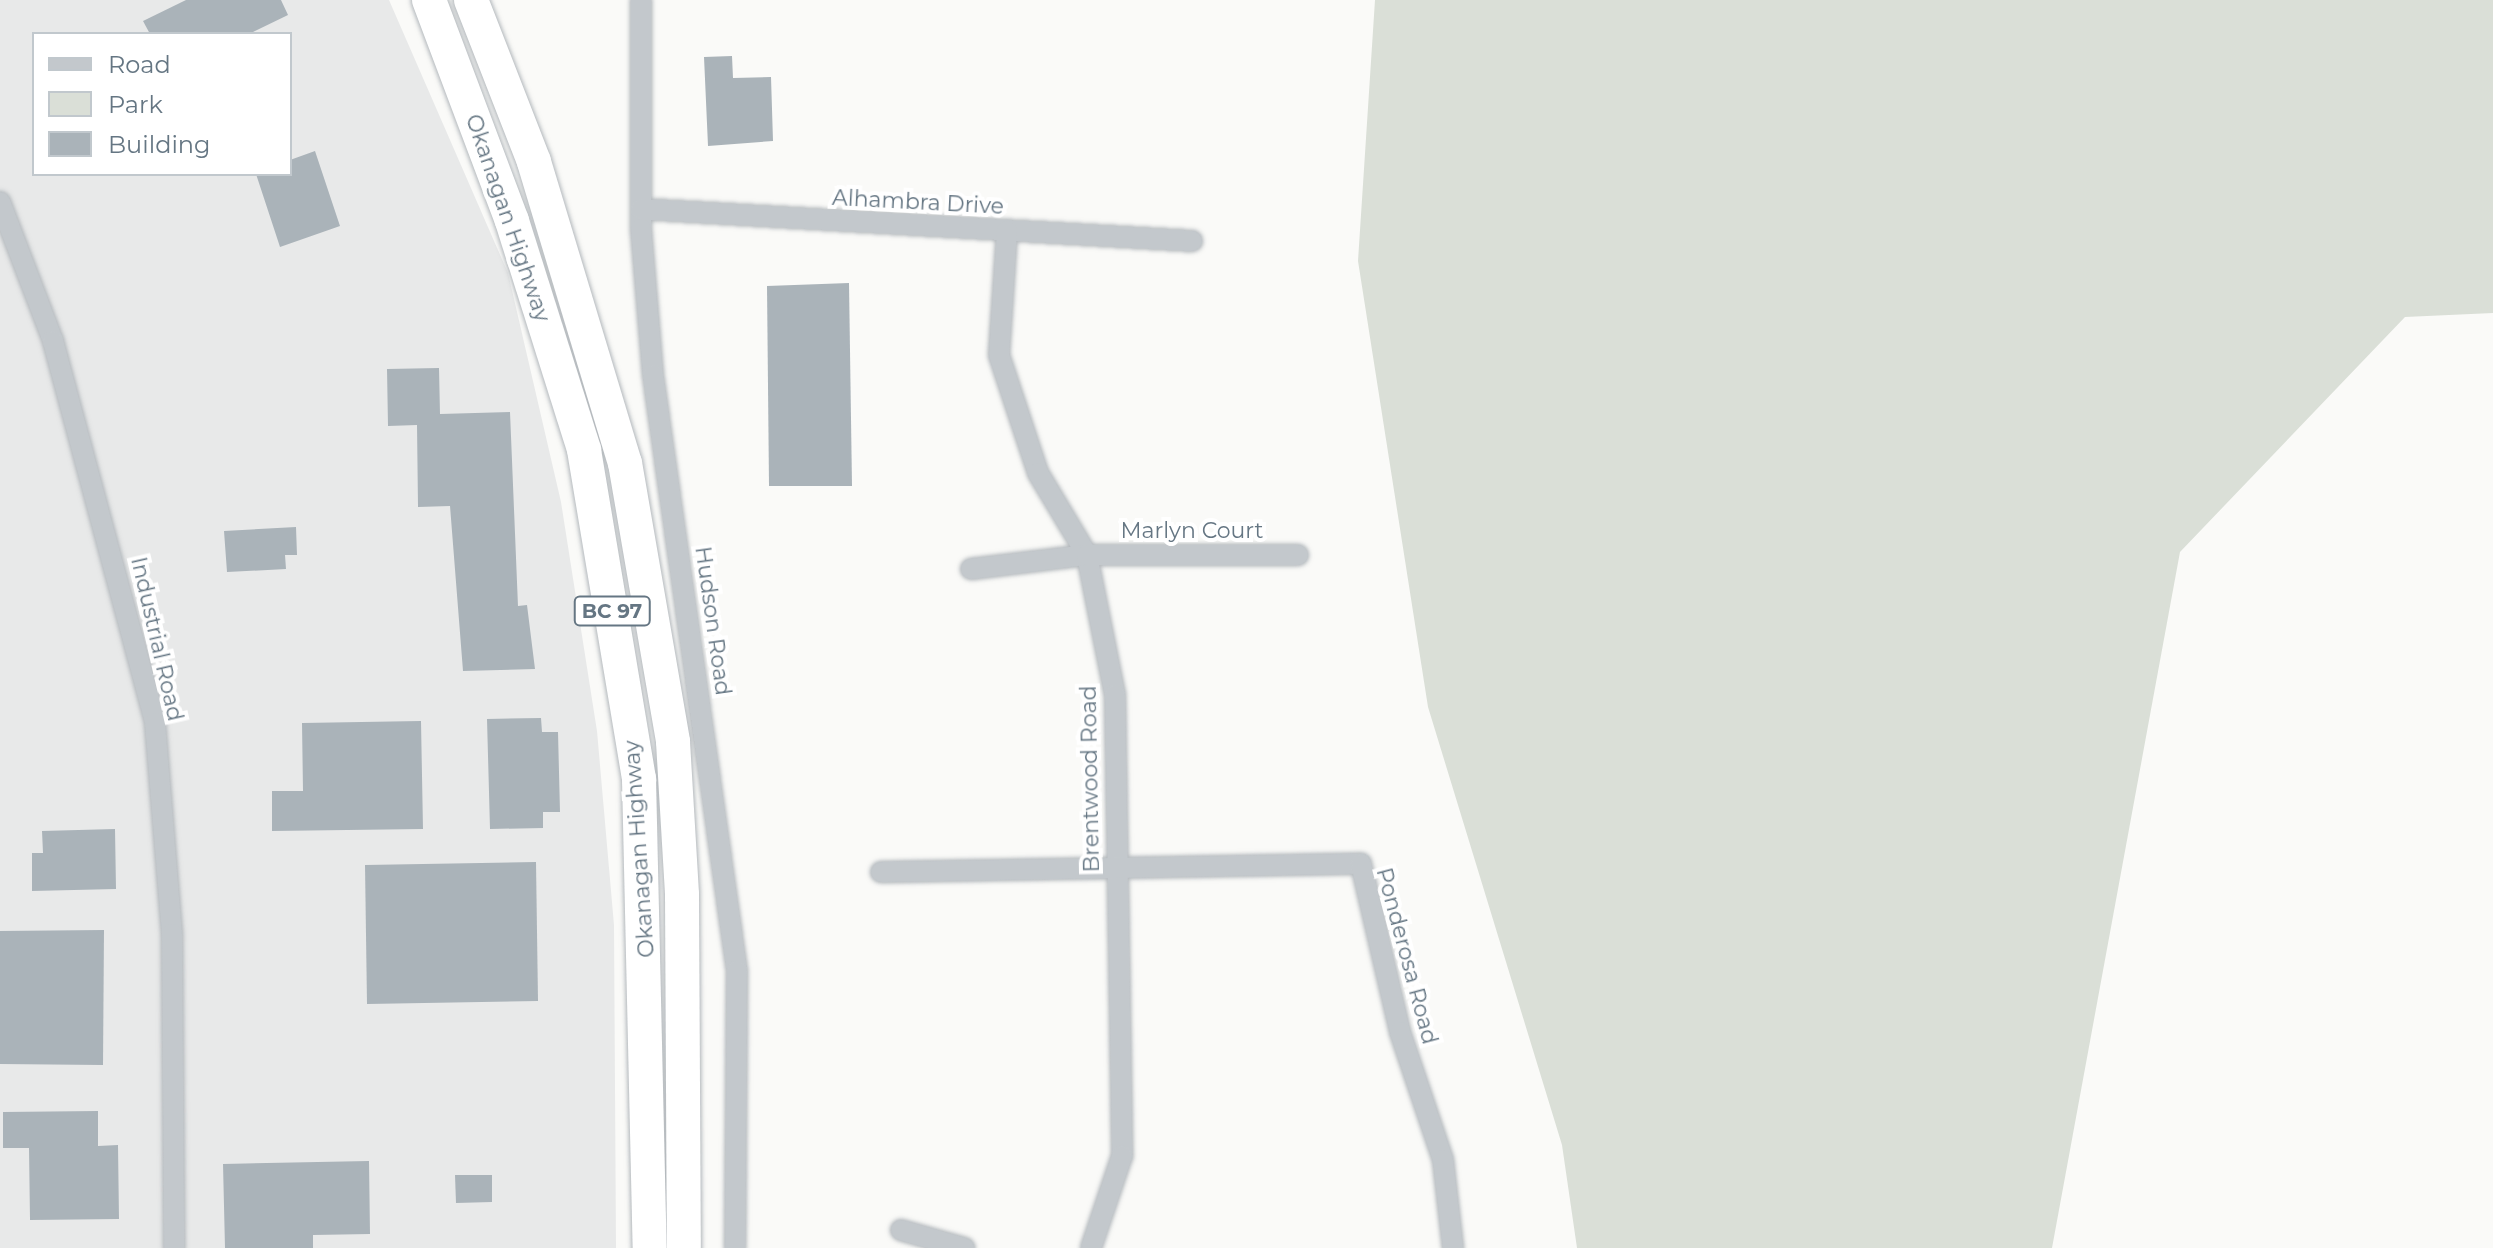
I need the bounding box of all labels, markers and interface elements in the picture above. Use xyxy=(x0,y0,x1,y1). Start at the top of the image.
legend xyxy=(32,32,292,176)
text: Road xyxy=(108,50,171,79)
text: Park xyxy=(108,90,163,119)
street label: Okanagan Highway xyxy=(460,111,556,325)
text: Building xyxy=(108,130,211,159)
street label: Alhambra Drive xyxy=(831,184,1005,220)
street label: Marlyn Court xyxy=(1121,518,1263,544)
street label: Hudson Road xyxy=(689,545,737,697)
street label: Industrial Road xyxy=(125,554,189,724)
road number: BC 97 xyxy=(572,595,652,627)
street label: Brentwood Road xyxy=(1075,685,1105,873)
street label: Okanagan Highway xyxy=(618,739,660,959)
street label: Ponderosa Road xyxy=(1371,865,1443,1047)

